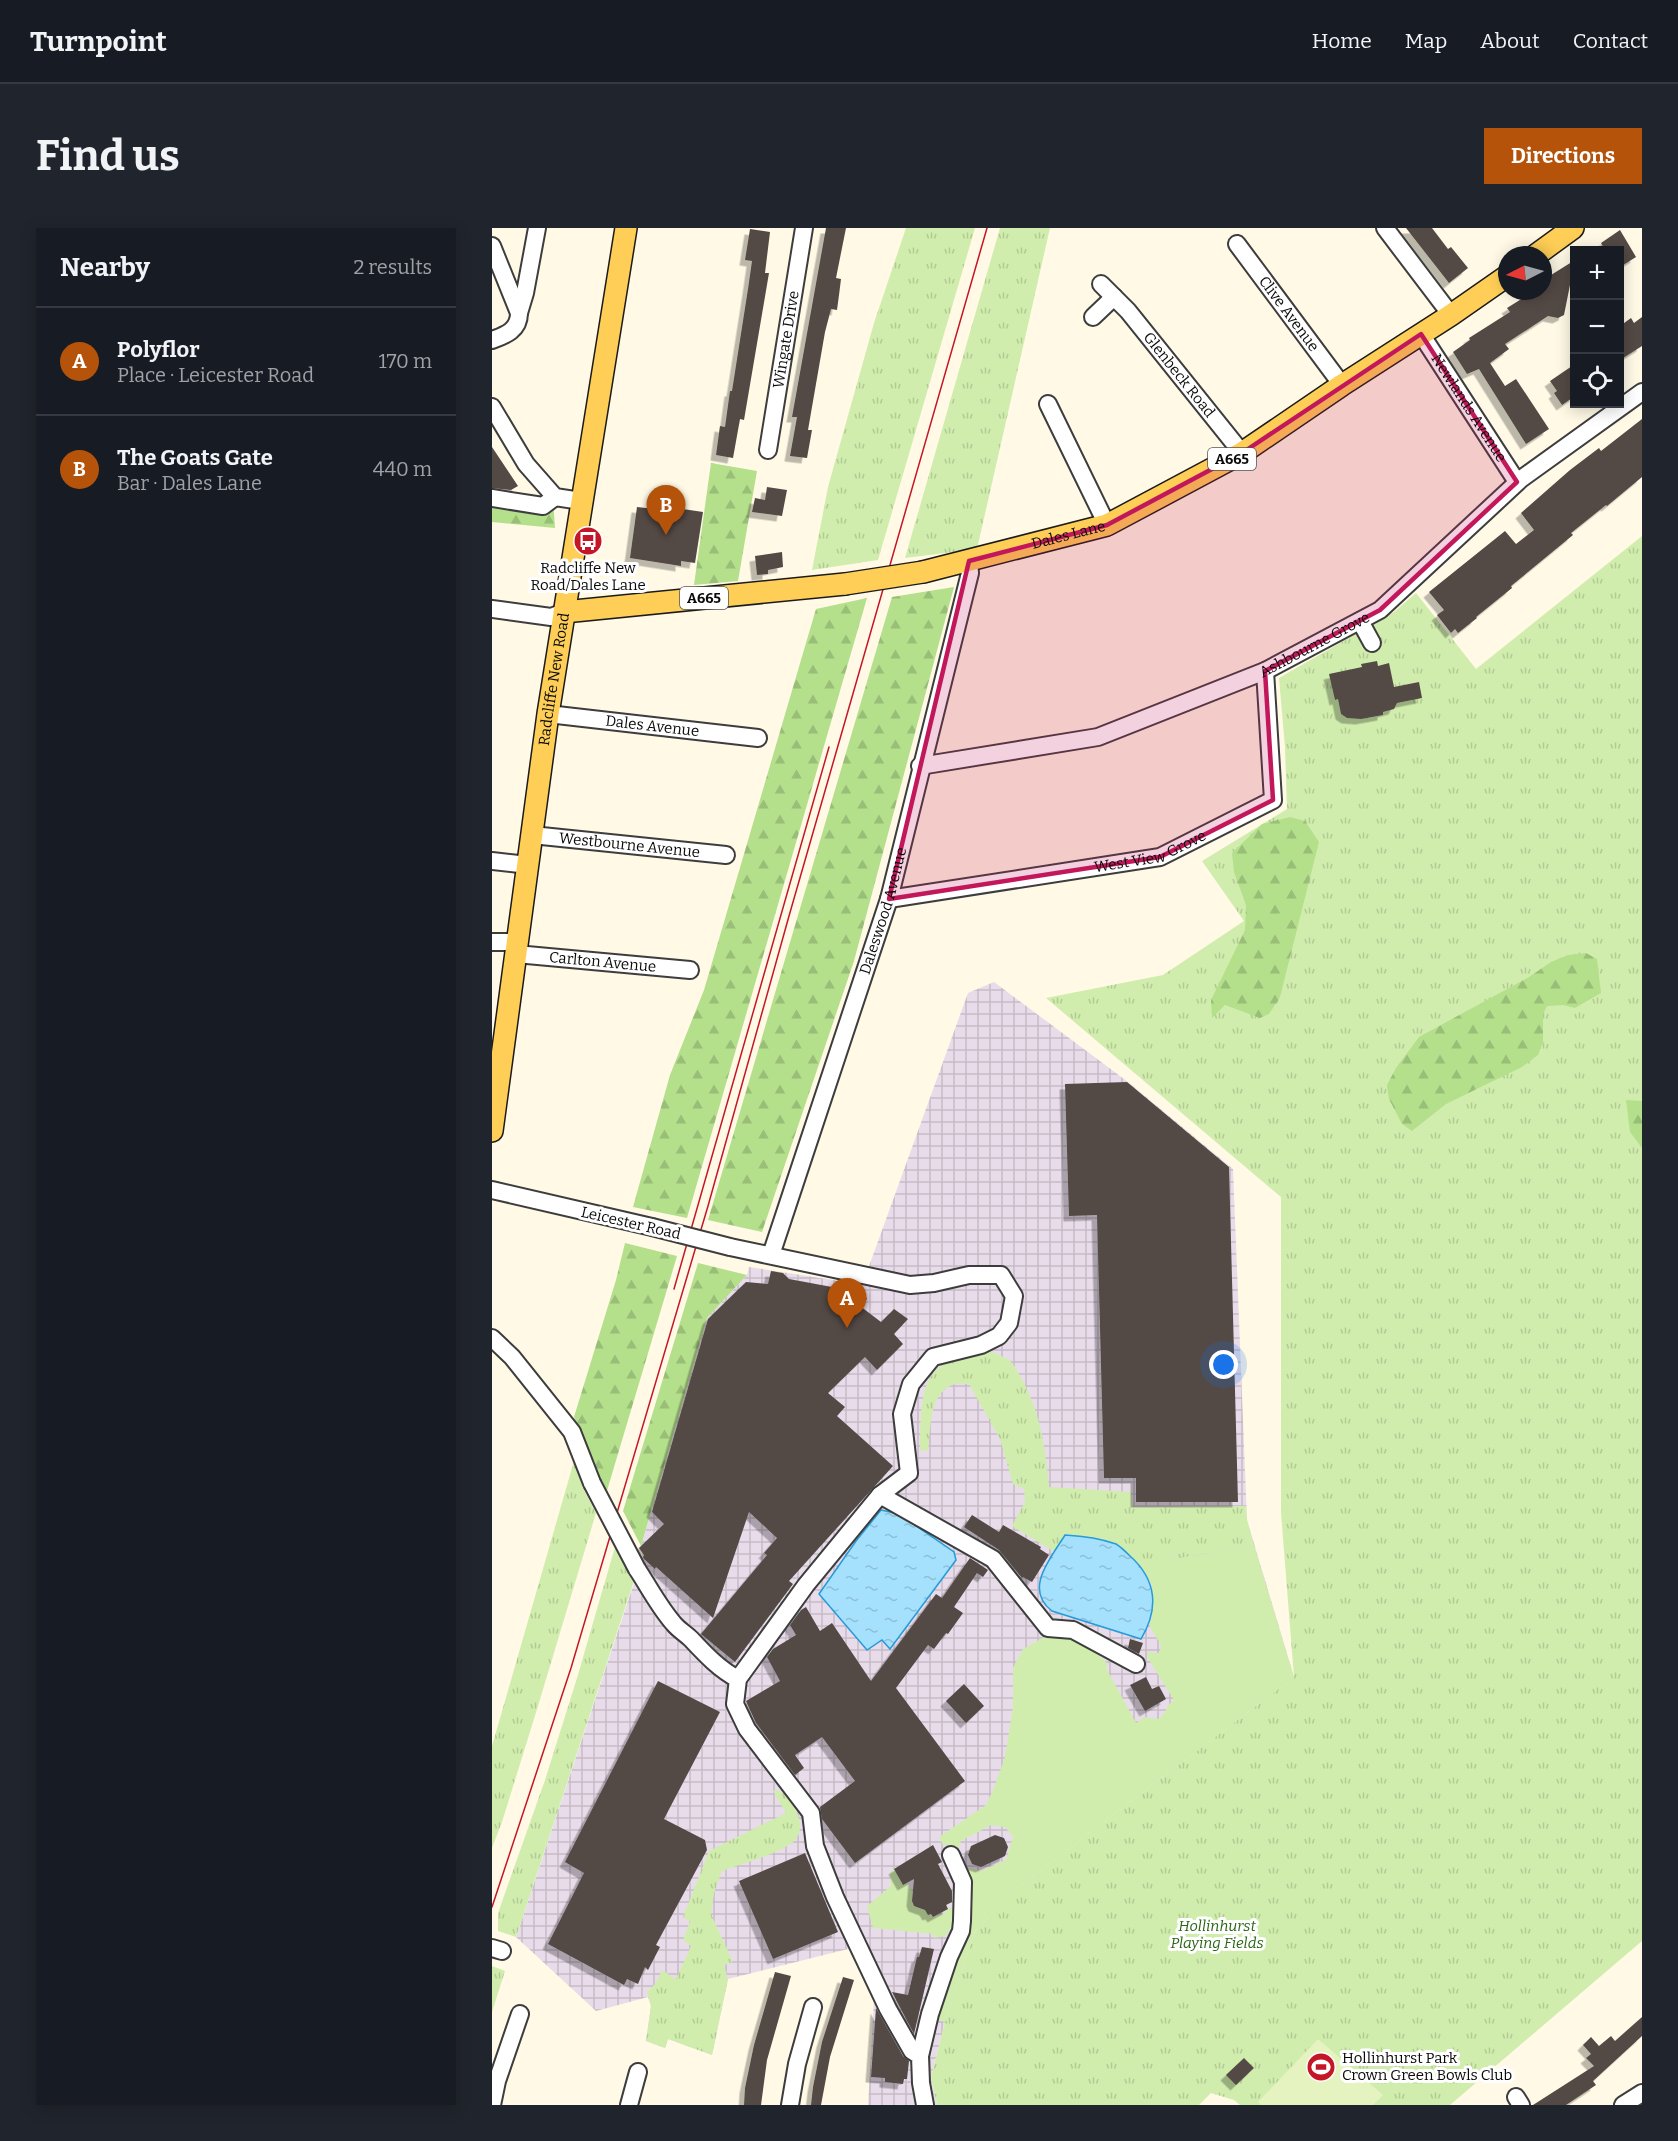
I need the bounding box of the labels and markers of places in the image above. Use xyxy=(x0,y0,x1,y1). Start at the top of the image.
pin: B xyxy=(646,486,686,535)
bus stop icon: Radcliffe New Road/Dales Lane xyxy=(572,525,604,557)
place label: Radcliffe New Road/Dales Lane xyxy=(530,559,646,594)
pin: A xyxy=(828,1278,866,1328)
place label: Hollinhurst Park Crown Green Bowls Club xyxy=(1342,2049,1512,2084)
sports icon: Hollinhurst Park Crown Green Bowls Club xyxy=(1305,2051,1337,2083)

